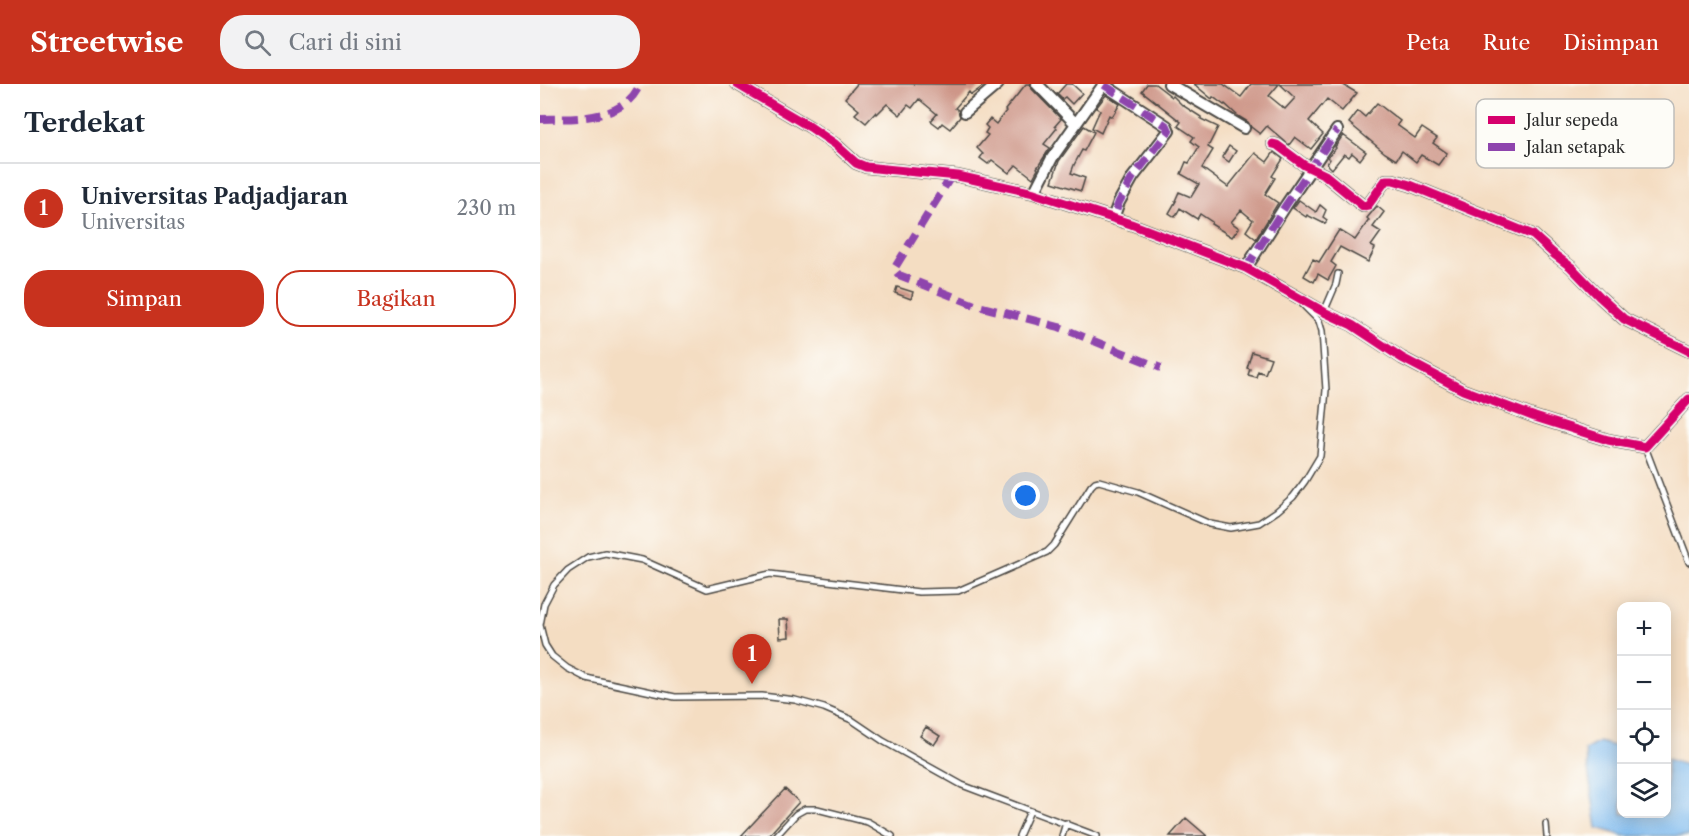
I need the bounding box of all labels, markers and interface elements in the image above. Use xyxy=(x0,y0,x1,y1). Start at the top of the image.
search box xyxy=(220,15,640,69)
text: Streetwise xyxy=(30,25,184,59)
icon: search xyxy=(241,26,274,59)
text: Cari di sini xyxy=(289,29,402,56)
text: Peta xyxy=(1406,30,1450,55)
text: Rute xyxy=(1483,30,1530,55)
text: Disimpan xyxy=(1563,30,1659,55)
legend xyxy=(1476,99,1674,168)
text: Terdekat xyxy=(24,107,145,139)
text: Jalur sepeda xyxy=(1523,110,1619,130)
text: Jalan setapak xyxy=(1523,137,1626,157)
text: Universitas Padjadjaran xyxy=(81,183,348,210)
text: 1 xyxy=(39,196,48,220)
text: 230 m xyxy=(457,196,516,220)
text: Universitas xyxy=(81,210,185,234)
button: Simpan xyxy=(24,270,264,327)
button: Bagikan xyxy=(276,270,516,327)
your location xyxy=(1011,481,1040,510)
map controls xyxy=(1617,602,1671,818)
button: + xyxy=(1617,602,1671,656)
pin: 1 xyxy=(732,634,772,684)
button: − xyxy=(1617,656,1671,710)
button: locate xyxy=(1617,710,1671,764)
button: layers xyxy=(1617,764,1671,818)

